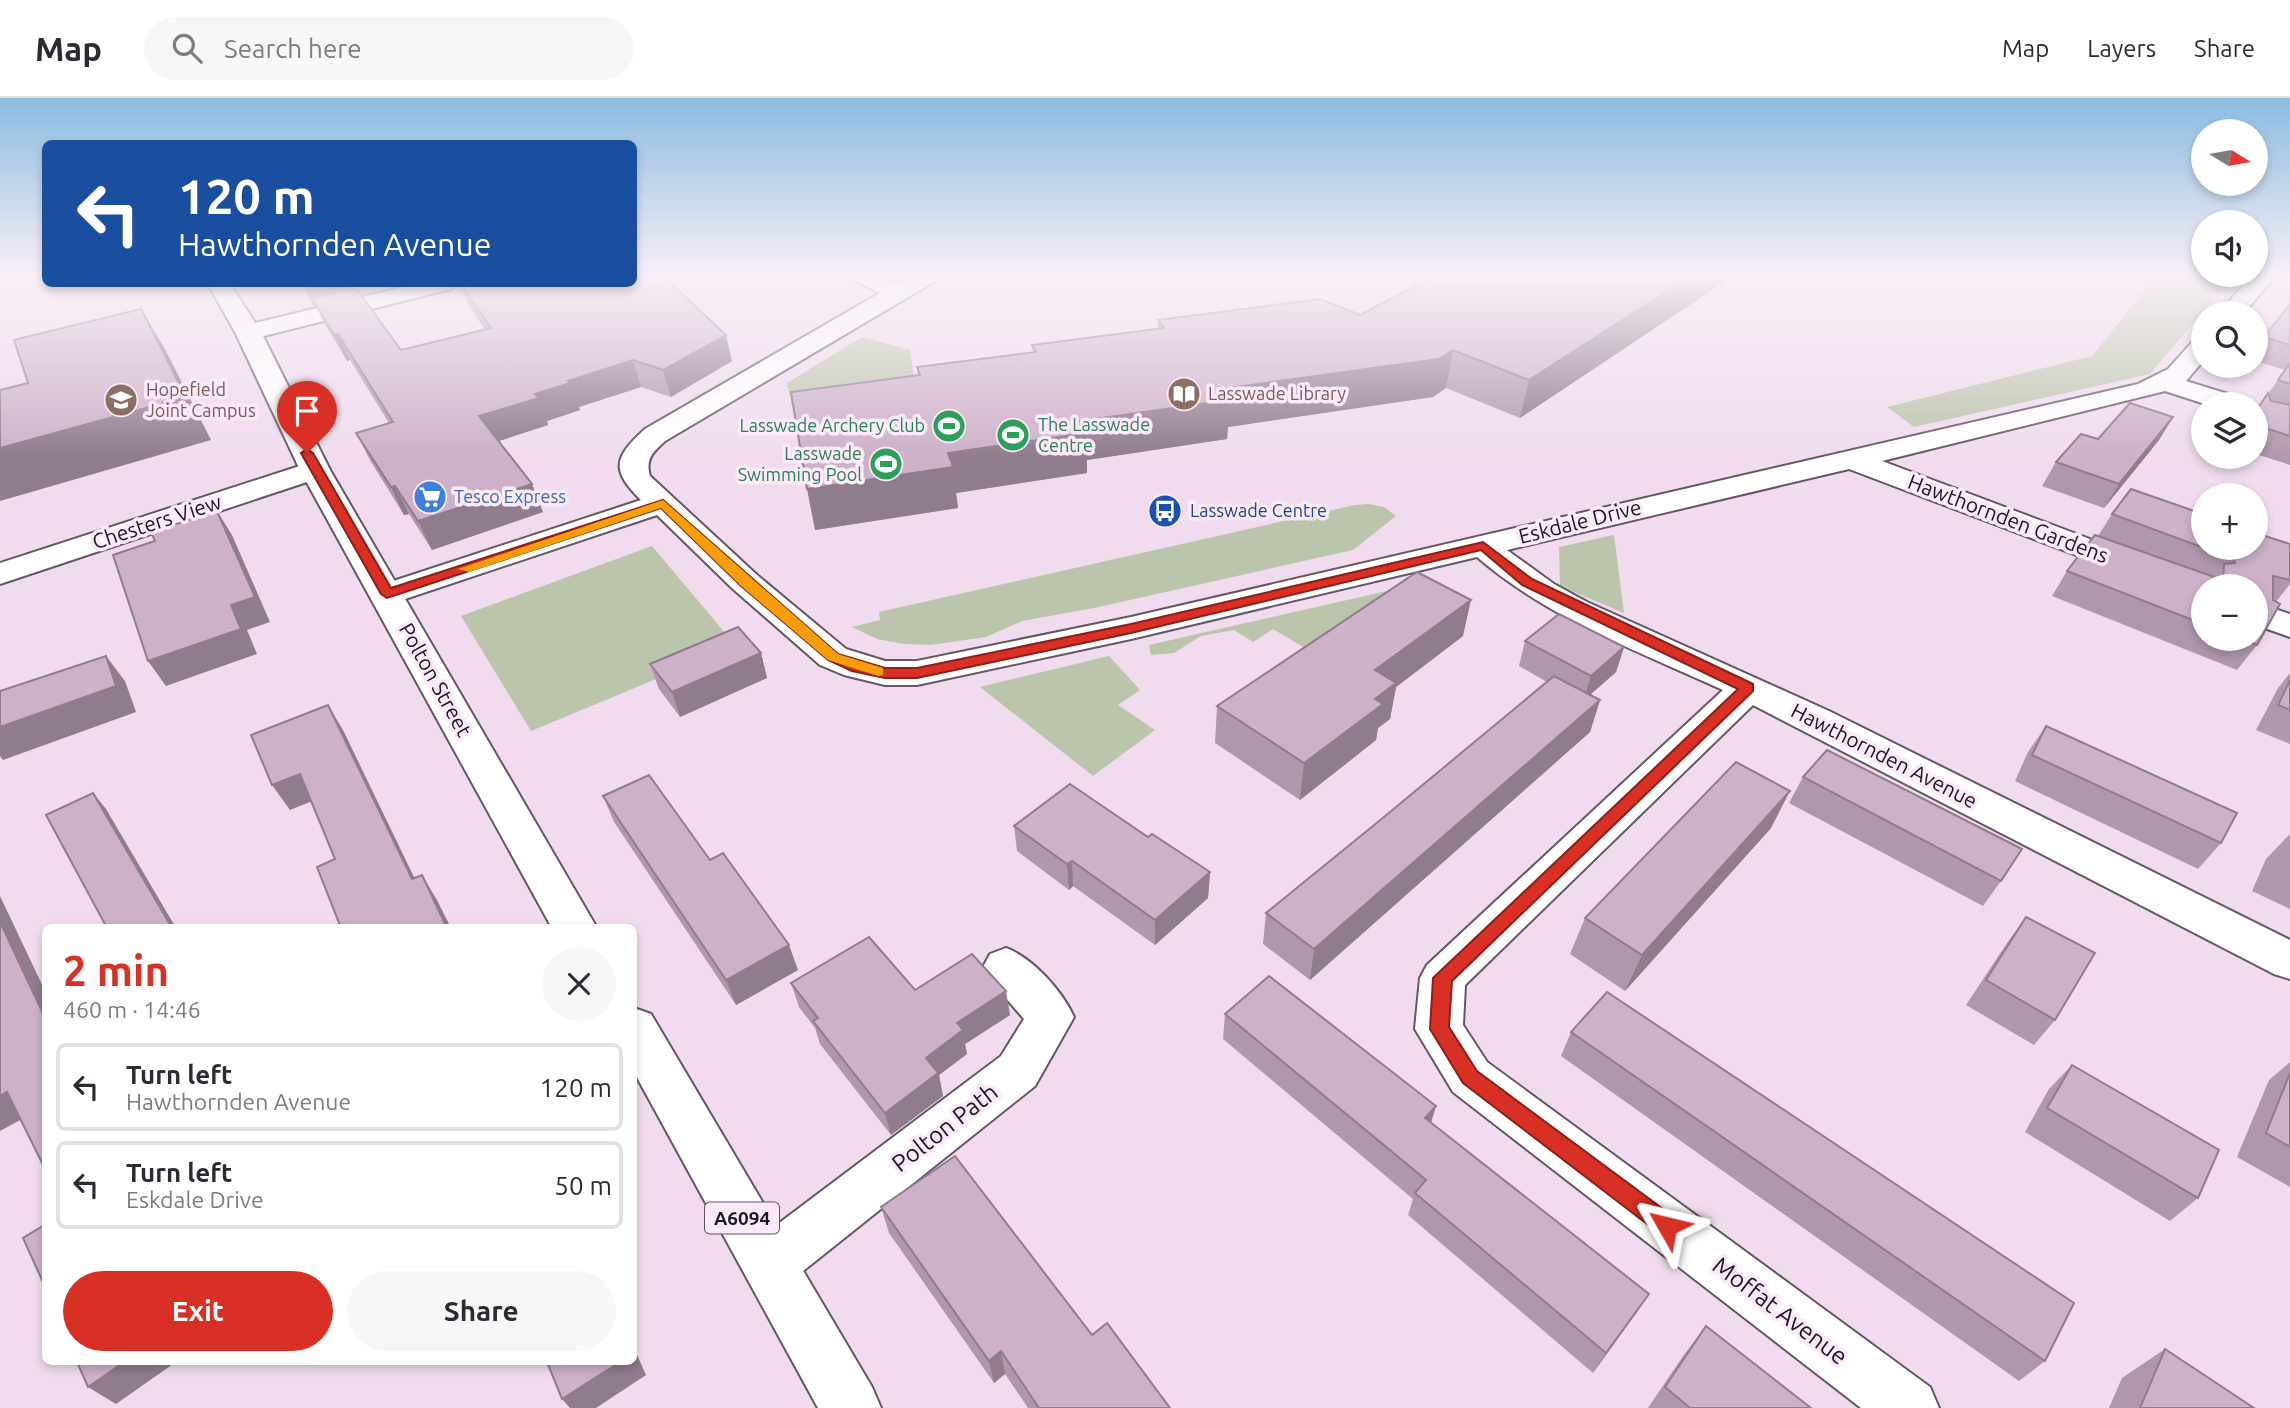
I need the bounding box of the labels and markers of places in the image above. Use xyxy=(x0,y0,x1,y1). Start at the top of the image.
library icon: Lasswade Library xyxy=(1165,375,1203,413)
place label: Hopefield Joint Campus xyxy=(146,379,256,420)
school or university icon: Hopefield Joint Campus xyxy=(102,381,140,419)
pin xyxy=(277,381,337,453)
place label: Lasswade Library xyxy=(1208,383,1346,403)
sports icon: Lasswade Archery Club xyxy=(930,407,968,445)
place label: The Lasswade Centre xyxy=(1038,414,1150,455)
place label: Lasswade Archery Club xyxy=(739,415,925,435)
sports icon: The Lasswade Centre xyxy=(994,416,1032,454)
place label: Lasswade Swimming Pool xyxy=(738,443,862,484)
sports icon: Lasswade Swimming Pool xyxy=(867,445,905,483)
supermarket icon: Tesco Express xyxy=(411,478,449,516)
place label: Tesco Express xyxy=(454,486,566,506)
bus stop icon: Lasswade Centre xyxy=(1146,492,1184,530)
place label: Lasswade Centre xyxy=(1190,500,1327,520)

